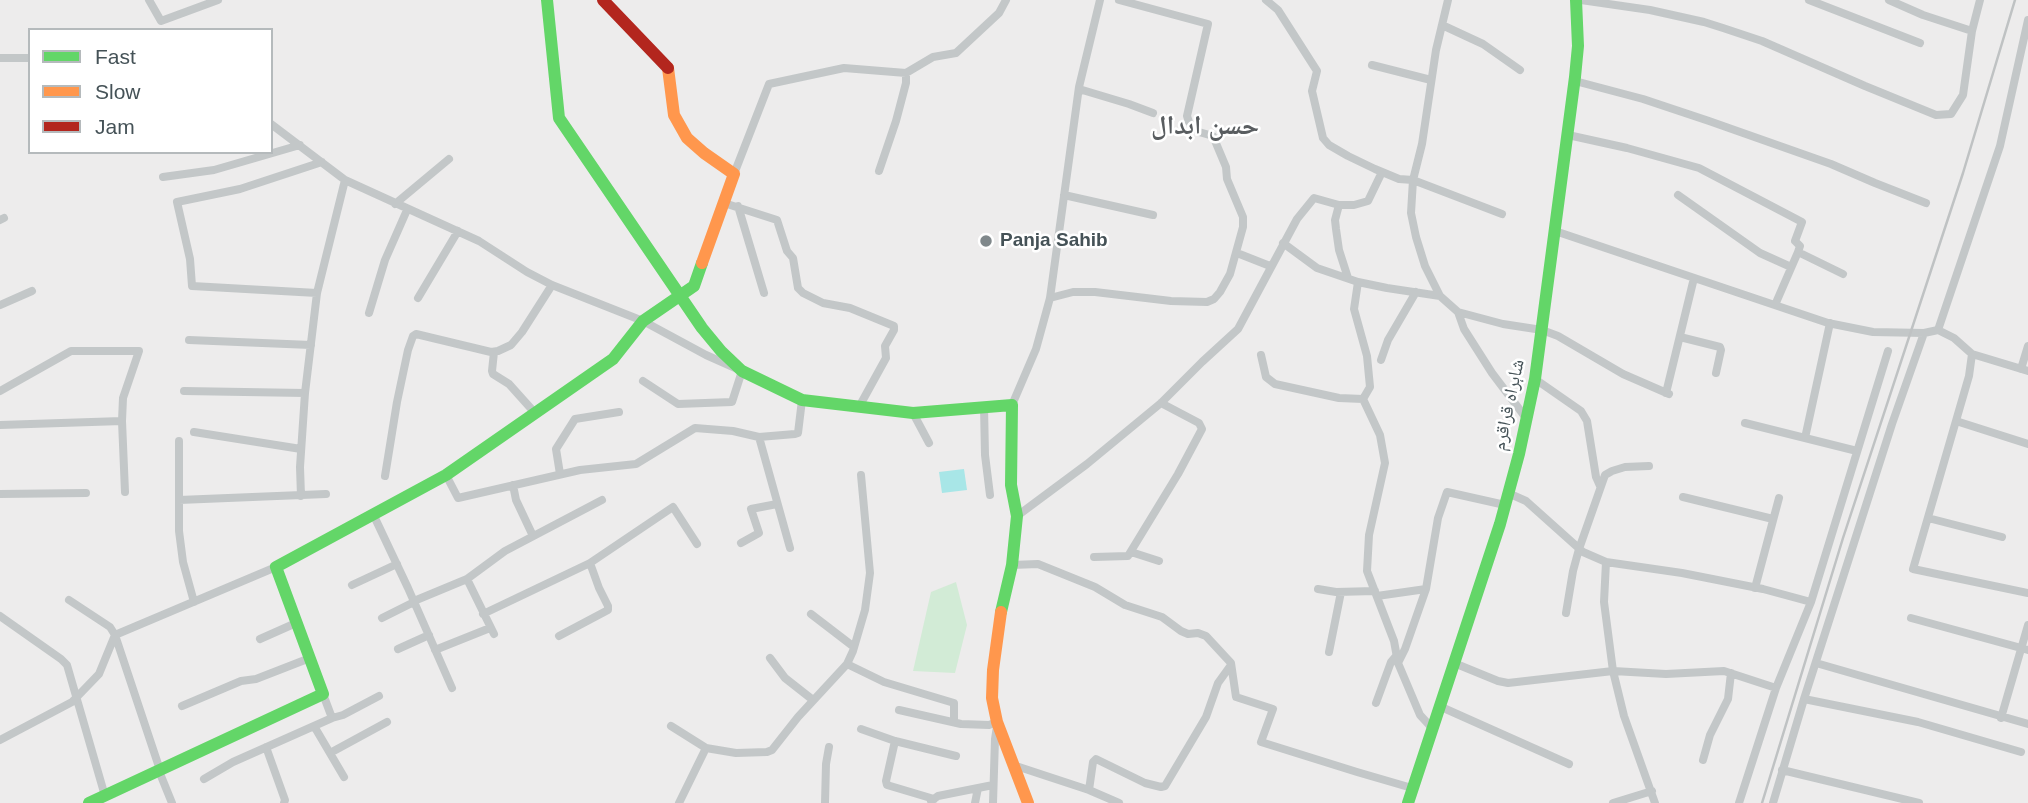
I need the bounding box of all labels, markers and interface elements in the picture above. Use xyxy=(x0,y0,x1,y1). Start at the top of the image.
legend xyxy=(28,28,273,154)
text: Fast xyxy=(95,45,136,68)
text: Slow xyxy=(95,80,141,103)
district label: حسن ابدال xyxy=(1151,111,1259,143)
text: Jam xyxy=(95,115,135,138)
place label: Panja Sahib xyxy=(1000,230,1108,252)
marker: Panja Sahib xyxy=(978,233,994,249)
street label: شاہراہ قراقرم xyxy=(1488,357,1530,453)

